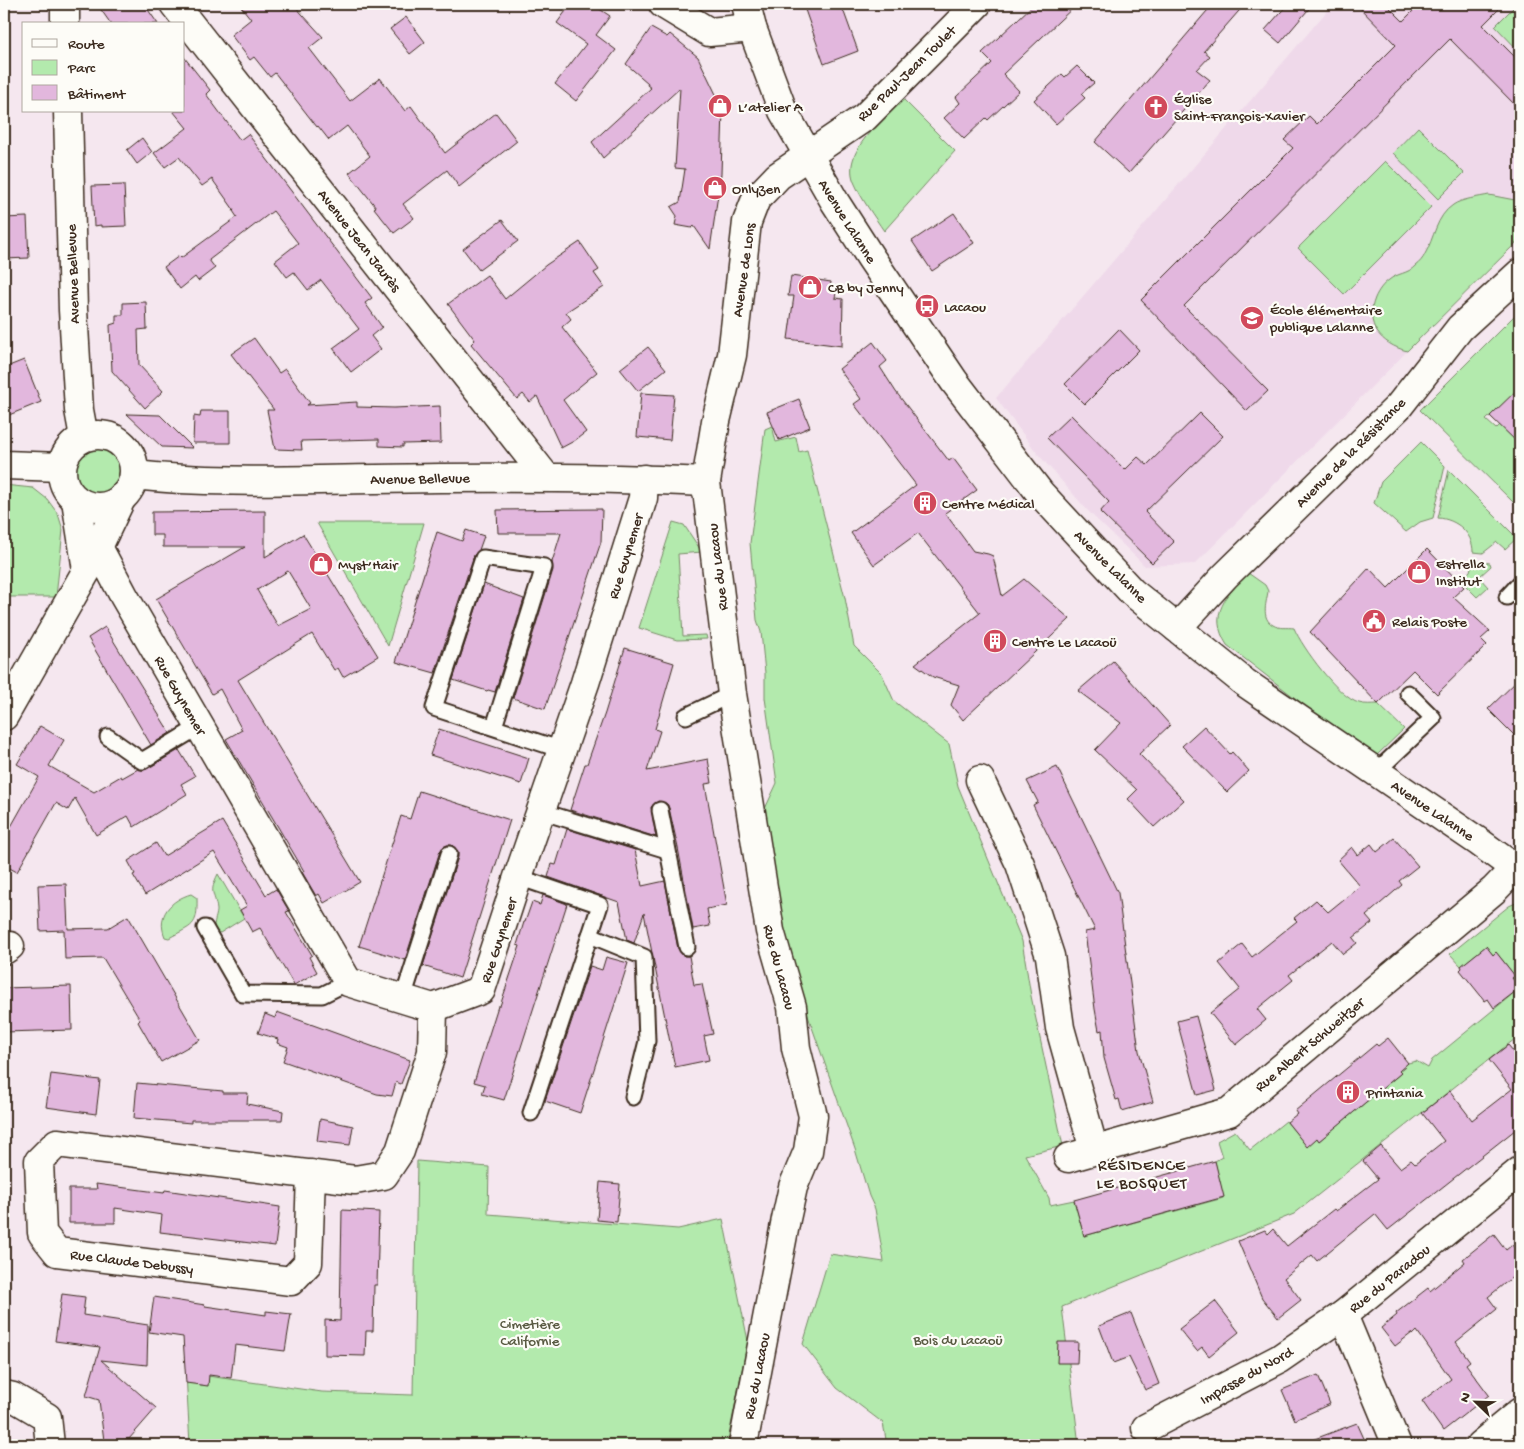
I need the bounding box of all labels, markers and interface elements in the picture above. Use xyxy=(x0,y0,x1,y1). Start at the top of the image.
street label: Rue Paul-Jean Toulet xyxy=(854,21,962,126)
legend xyxy=(22,22,185,112)
text: Route xyxy=(68,36,105,54)
text: Parc xyxy=(67,60,96,78)
text: Bâtiment xyxy=(67,86,127,104)
place label: Église Saint-François-Xavier xyxy=(1174,91,1306,126)
shop icon: L’atelier A xyxy=(707,93,733,119)
church icon: Église Saint-François-Xavier xyxy=(1143,94,1169,120)
place label: L’atelier A xyxy=(738,99,804,117)
shop icon: Onlyzen xyxy=(702,175,728,201)
street label: Avenue Lalanne xyxy=(813,177,880,268)
place label: Onlyzen xyxy=(732,181,780,199)
street label: Avenue Jean Jaurès xyxy=(313,186,404,296)
street label: Avenue de Lons xyxy=(729,222,761,318)
street label: Avenue Bellevue xyxy=(63,223,85,324)
shop icon: CB by Jenny xyxy=(797,274,823,300)
place label: CB by Jenny xyxy=(828,280,904,298)
bus stop icon: Lacaou xyxy=(914,293,940,319)
place label: Lacaou xyxy=(944,299,986,317)
place label: École élémentaire publique Lalanne xyxy=(1269,302,1382,337)
school or university icon: École élémentaire publique Lalanne xyxy=(1239,305,1265,331)
street label: Avenue de la Résistance xyxy=(1293,394,1410,512)
street label: Avenue Bellevue xyxy=(370,470,470,490)
building icon: Centre Médical xyxy=(912,490,938,516)
place label: Centre Médical xyxy=(942,496,1035,514)
street label: Rue Guynemer xyxy=(605,510,649,602)
street label: Rue du Lacaou xyxy=(705,522,733,611)
street label: Avenue Lalanne xyxy=(1069,527,1150,608)
shop icon: Myst’Hair xyxy=(308,551,334,577)
place label: Estrella Institut xyxy=(1436,556,1486,591)
place label: Myst’Hair xyxy=(338,557,399,575)
shop icon: Estrella Institut xyxy=(1406,559,1432,585)
public building icon: Relais Poste xyxy=(1361,608,1387,634)
place label: Relais Poste xyxy=(1392,614,1467,632)
building icon: Centre Le Lacaoü xyxy=(982,628,1008,654)
place label: Centre Le Lacaoü xyxy=(1012,634,1117,652)
street label: Rue Guynemer xyxy=(149,653,210,740)
street label: Avenue Lalanne xyxy=(1387,777,1477,846)
street label: Rue Guynemer xyxy=(478,894,523,986)
street label: Rue du Lacaou xyxy=(758,923,798,1012)
street label: Rue Albert Schweitzer xyxy=(1252,993,1370,1097)
building icon: Printania xyxy=(1335,1079,1361,1105)
place label: Printania xyxy=(1365,1085,1424,1103)
district label: RÉSIDENCE LE BOSQUET xyxy=(1097,1158,1187,1195)
street label: Rue du Paradou xyxy=(1346,1241,1435,1318)
street label: Rue Claude Debussy xyxy=(69,1246,195,1280)
park label: Cimetière Californie xyxy=(500,1316,560,1351)
street label: Rue du Lacaou xyxy=(741,1332,775,1421)
park label: Bois du Lacaoü xyxy=(912,1332,1003,1350)
street label: Impasse du Nord xyxy=(1197,1343,1298,1410)
north arrow xyxy=(1452,1376,1502,1426)
text: N xyxy=(1457,1390,1476,1405)

